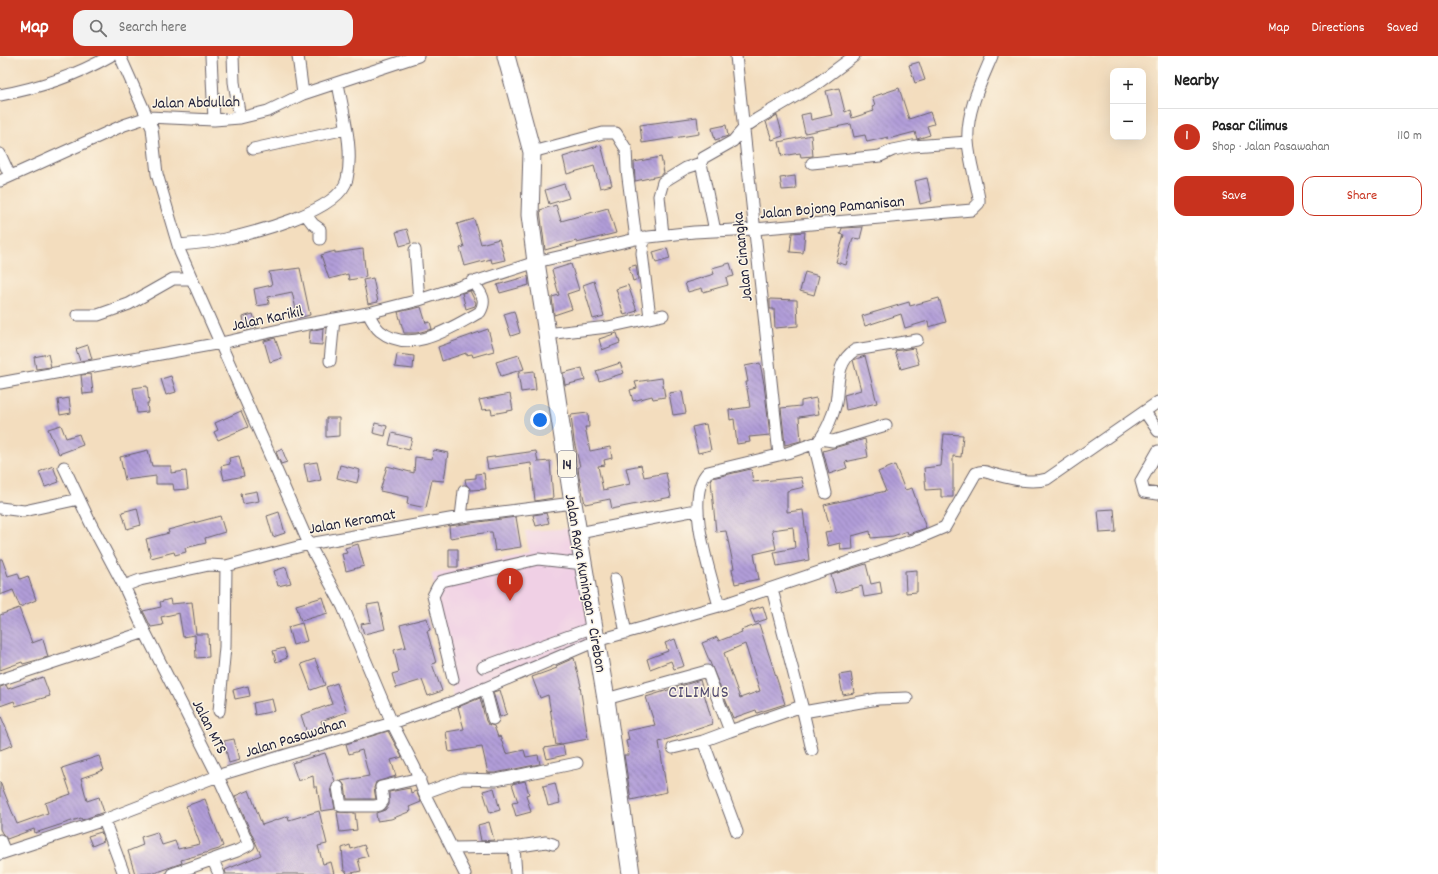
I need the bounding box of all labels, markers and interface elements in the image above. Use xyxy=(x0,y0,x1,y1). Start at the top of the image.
search box xyxy=(73,10,353,46)
text: Map xyxy=(20,15,49,42)
icon: search xyxy=(87,17,109,39)
text: Search here xyxy=(119,17,187,39)
text: Map xyxy=(1268,18,1290,38)
text: Directions xyxy=(1312,18,1365,38)
text: Saved xyxy=(1387,18,1418,38)
map controls xyxy=(1110,68,1146,140)
button: + xyxy=(1110,68,1146,104)
text: Nearby xyxy=(1174,70,1218,94)
street label: Jalan Abdullah xyxy=(152,91,240,116)
button: − xyxy=(1110,104,1146,140)
text: Pasar Cilimus xyxy=(1212,116,1288,138)
text: 1 xyxy=(1186,127,1188,146)
text: 110 m xyxy=(1397,127,1422,146)
text: Shop · Jalan Pasawahan xyxy=(1212,138,1330,157)
button: Save xyxy=(1174,176,1294,216)
button: Share xyxy=(1302,176,1422,216)
street label: Jalan Bojong Pamanisan xyxy=(759,191,905,226)
street label: Jalan Cinangka xyxy=(727,210,760,303)
street label: Jalan Karikil xyxy=(230,301,306,338)
your location xyxy=(530,410,550,430)
road number: 14 xyxy=(558,451,576,477)
street label: Jalan Raya Kuningan - Cirebon xyxy=(558,493,612,674)
street label: Jalan Keramat xyxy=(307,503,398,541)
pin: 1 xyxy=(497,568,523,601)
district label: CILIMUS xyxy=(668,681,730,706)
street label: Jalan MTS xyxy=(185,696,232,758)
street label: Jalan Pasawahan xyxy=(242,712,349,765)

